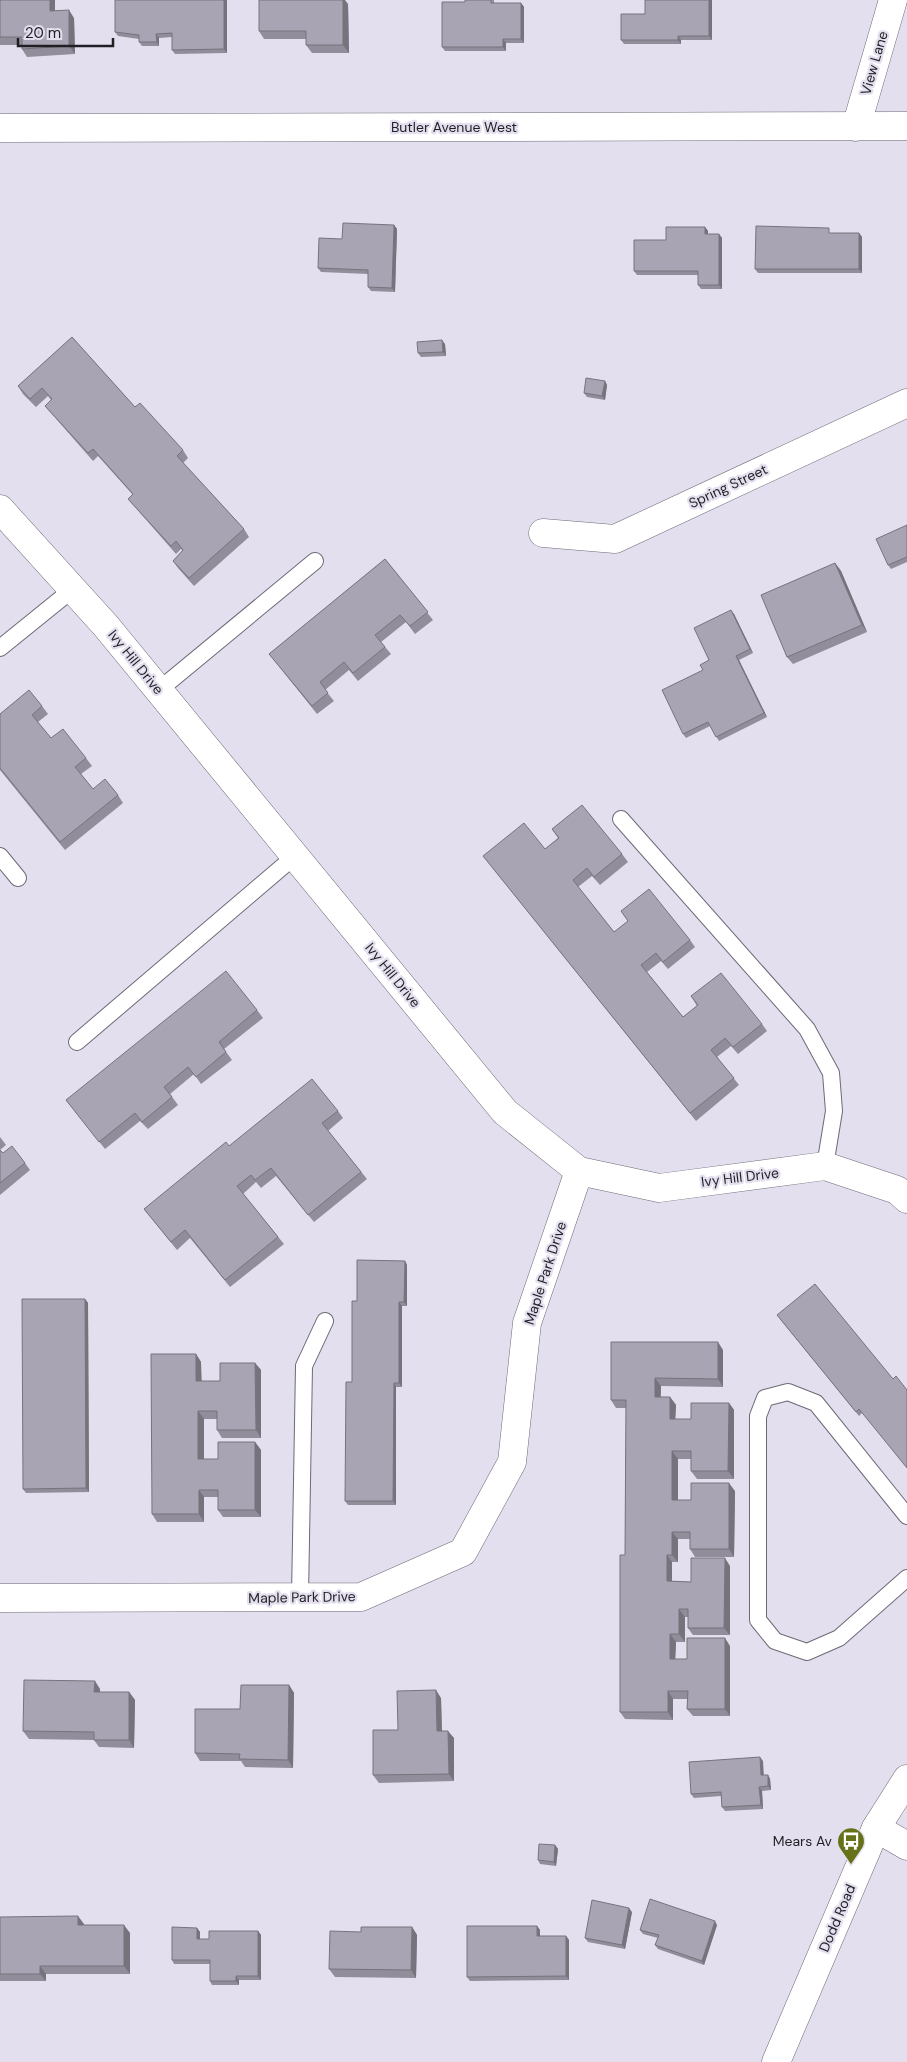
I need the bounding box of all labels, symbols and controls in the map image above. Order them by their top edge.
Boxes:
scale bar [18,15,112,47]
text: 20 m [25,23,61,43]
street label: View Lane [856,29,892,97]
street label: Butler Avenue West [391,118,517,136]
street label: Spring Street [686,460,770,512]
street label: Ivy Hill Drive [104,626,168,698]
street label: Ivy Hill Drive [361,939,425,1011]
street label: Ivy Hill Drive [700,1163,780,1191]
street label: Maple Park Drive [520,1219,570,1327]
street label: Maple Park Drive [248,1587,356,1607]
bus stop icon: Mears Av [836,1826,866,1865]
place label: Mears Av [773,1832,833,1850]
street label: Dodd Road [815,1881,859,1955]

